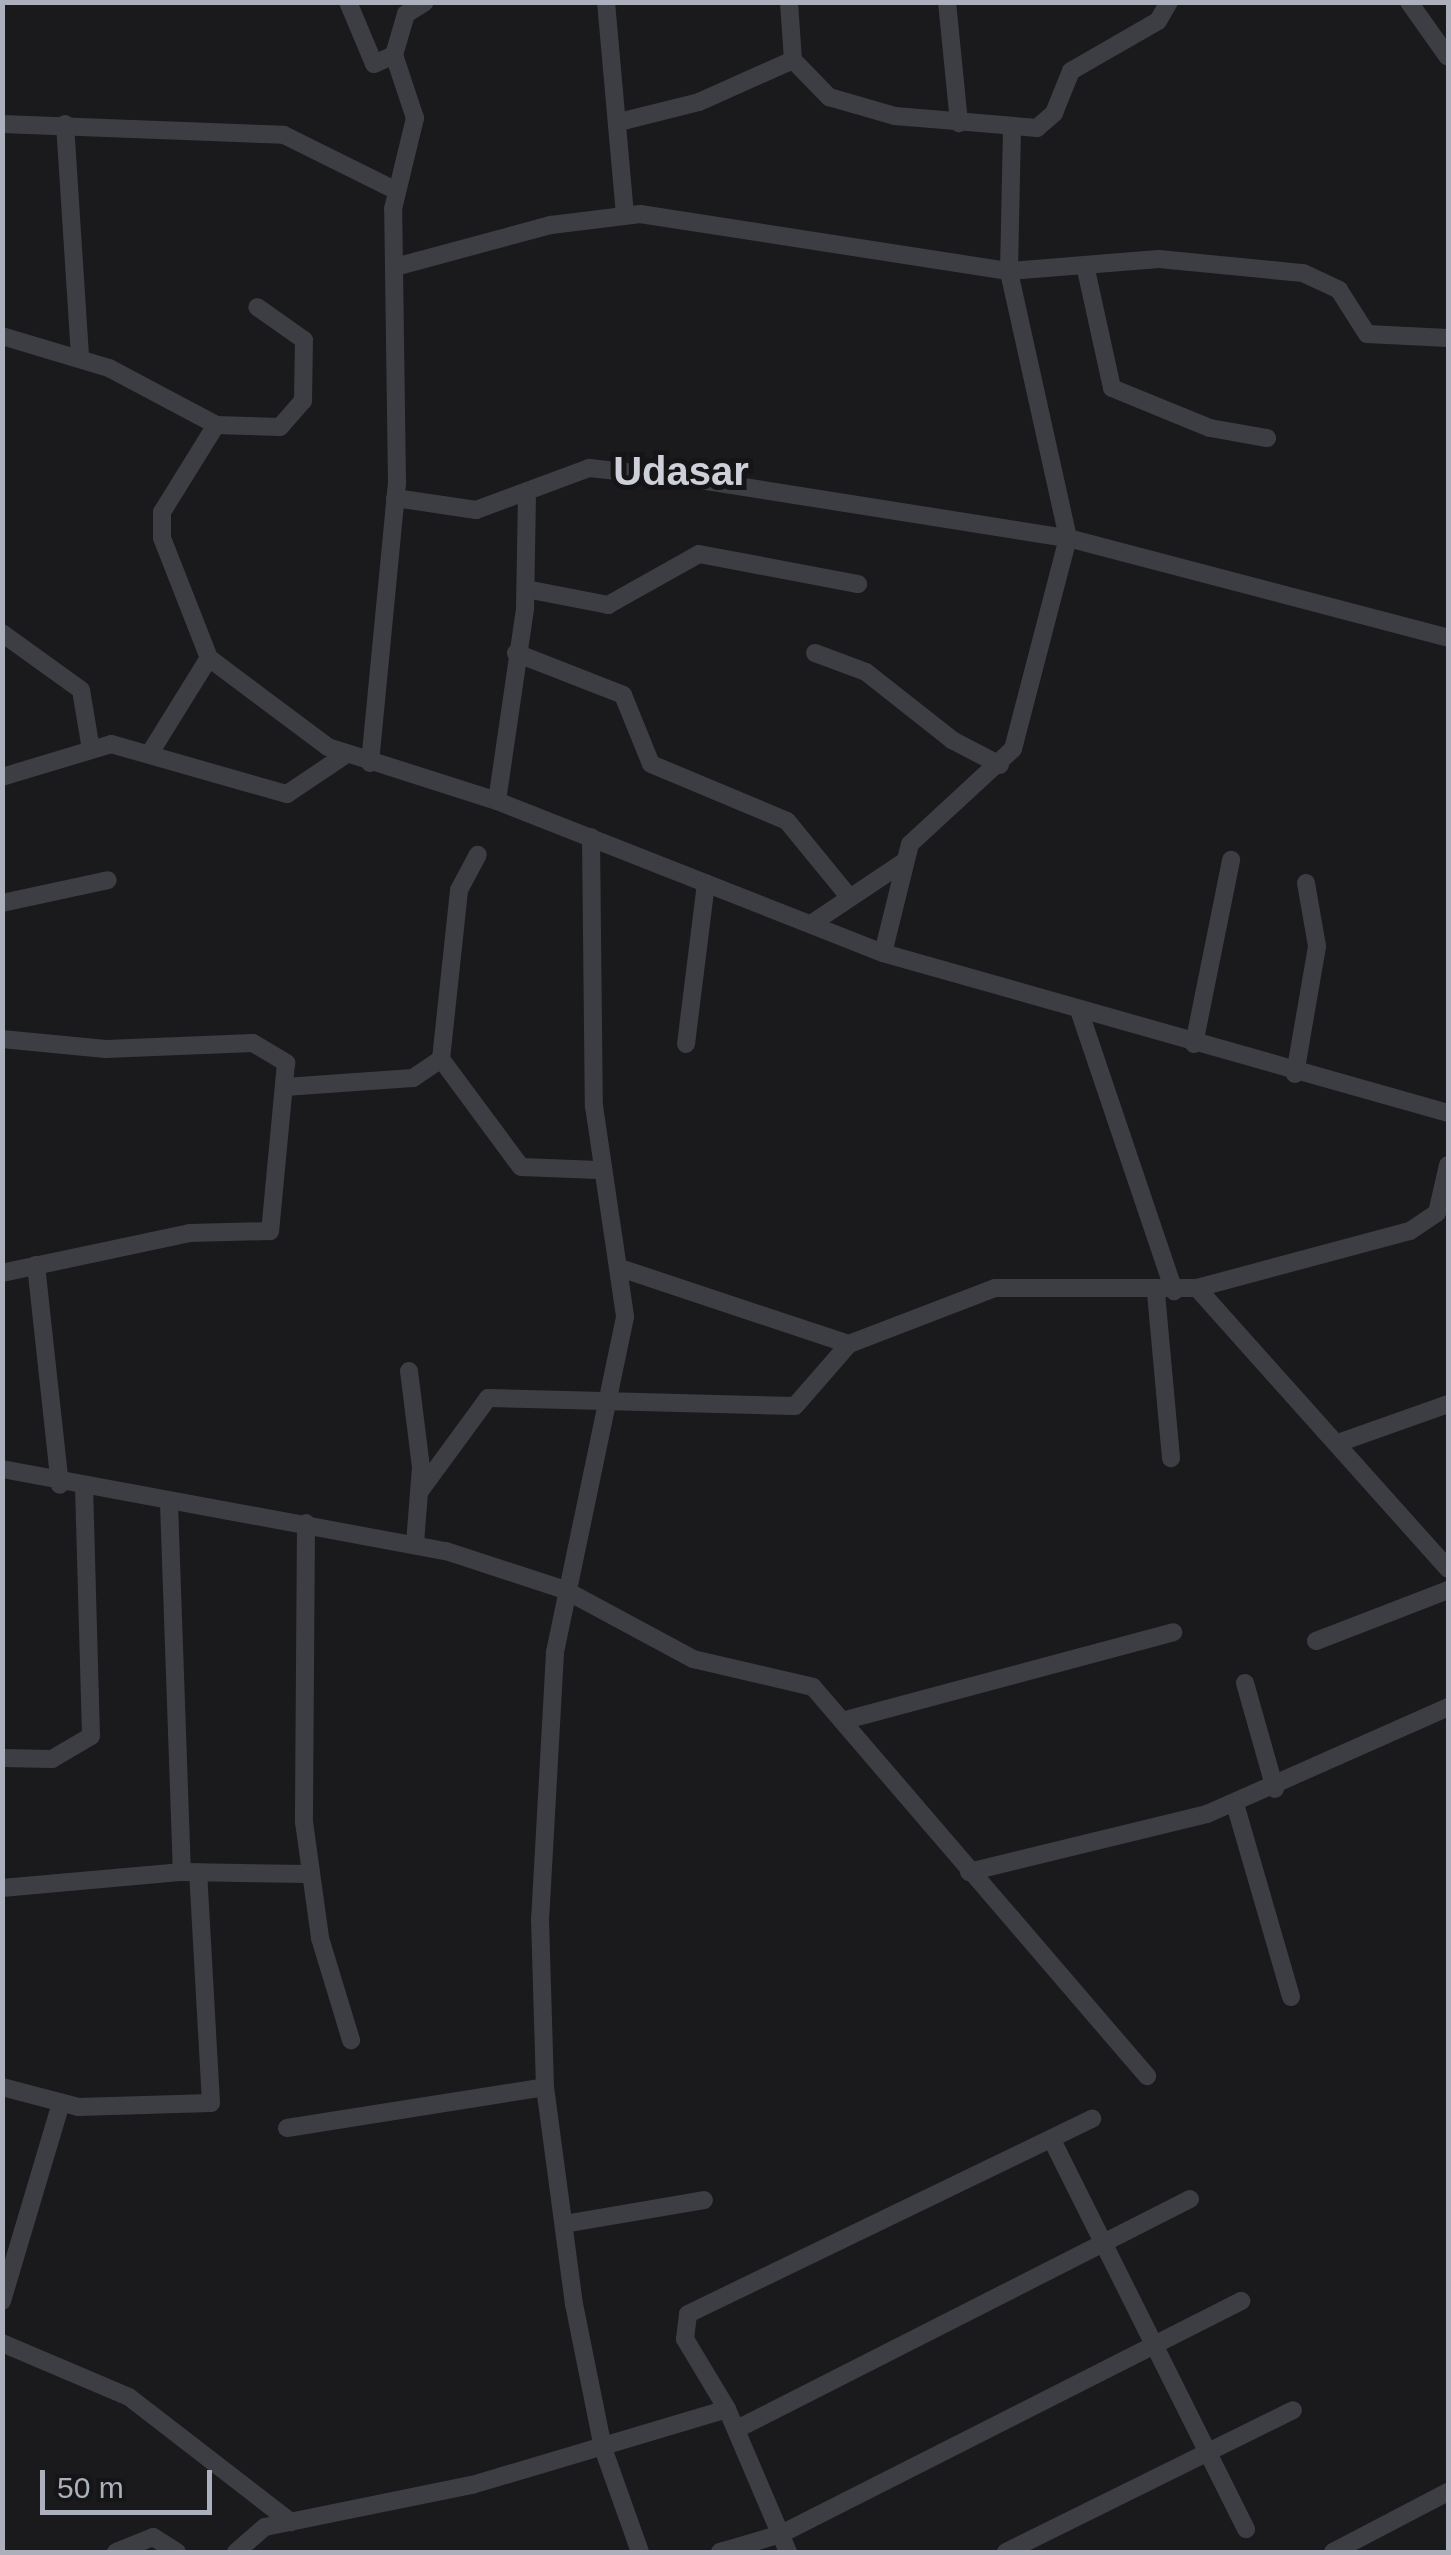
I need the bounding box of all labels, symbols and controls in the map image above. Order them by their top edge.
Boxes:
district label: Udasar [613,447,749,495]
scale bar [45,2450,218,2512]
text: 50 m [57,2471,124,2504]

